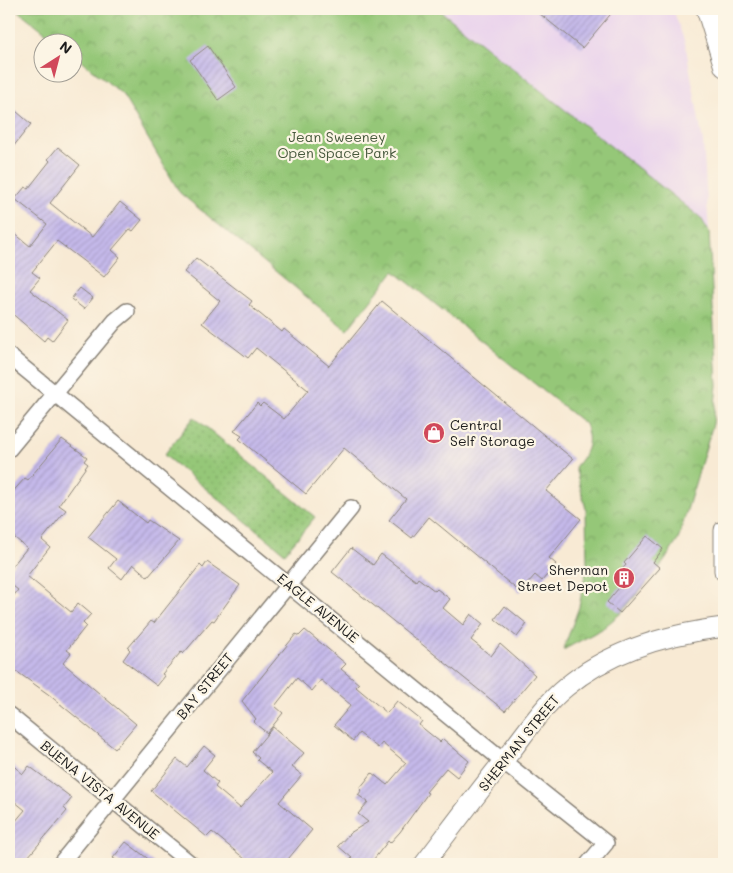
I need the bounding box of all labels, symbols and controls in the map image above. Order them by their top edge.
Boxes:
north arrow [32,32,82,82]
text: N [56,36,76,58]
park label: Jean Sweeney Open Space Park [278,127,397,162]
place label: Central Self Storage [450,415,535,450]
shop icon: Central Self Storage [422,421,446,445]
place label: Sherman Street Depot [518,560,608,595]
building icon: Sherman Street Depot [612,566,636,590]
street label: EAGLE AVENUE [273,569,363,647]
street label: BAY STREET [172,648,237,723]
street label: SHERMAN STREET [474,690,564,795]
street label: BUENA VISTA AVENUE [37,736,164,844]

